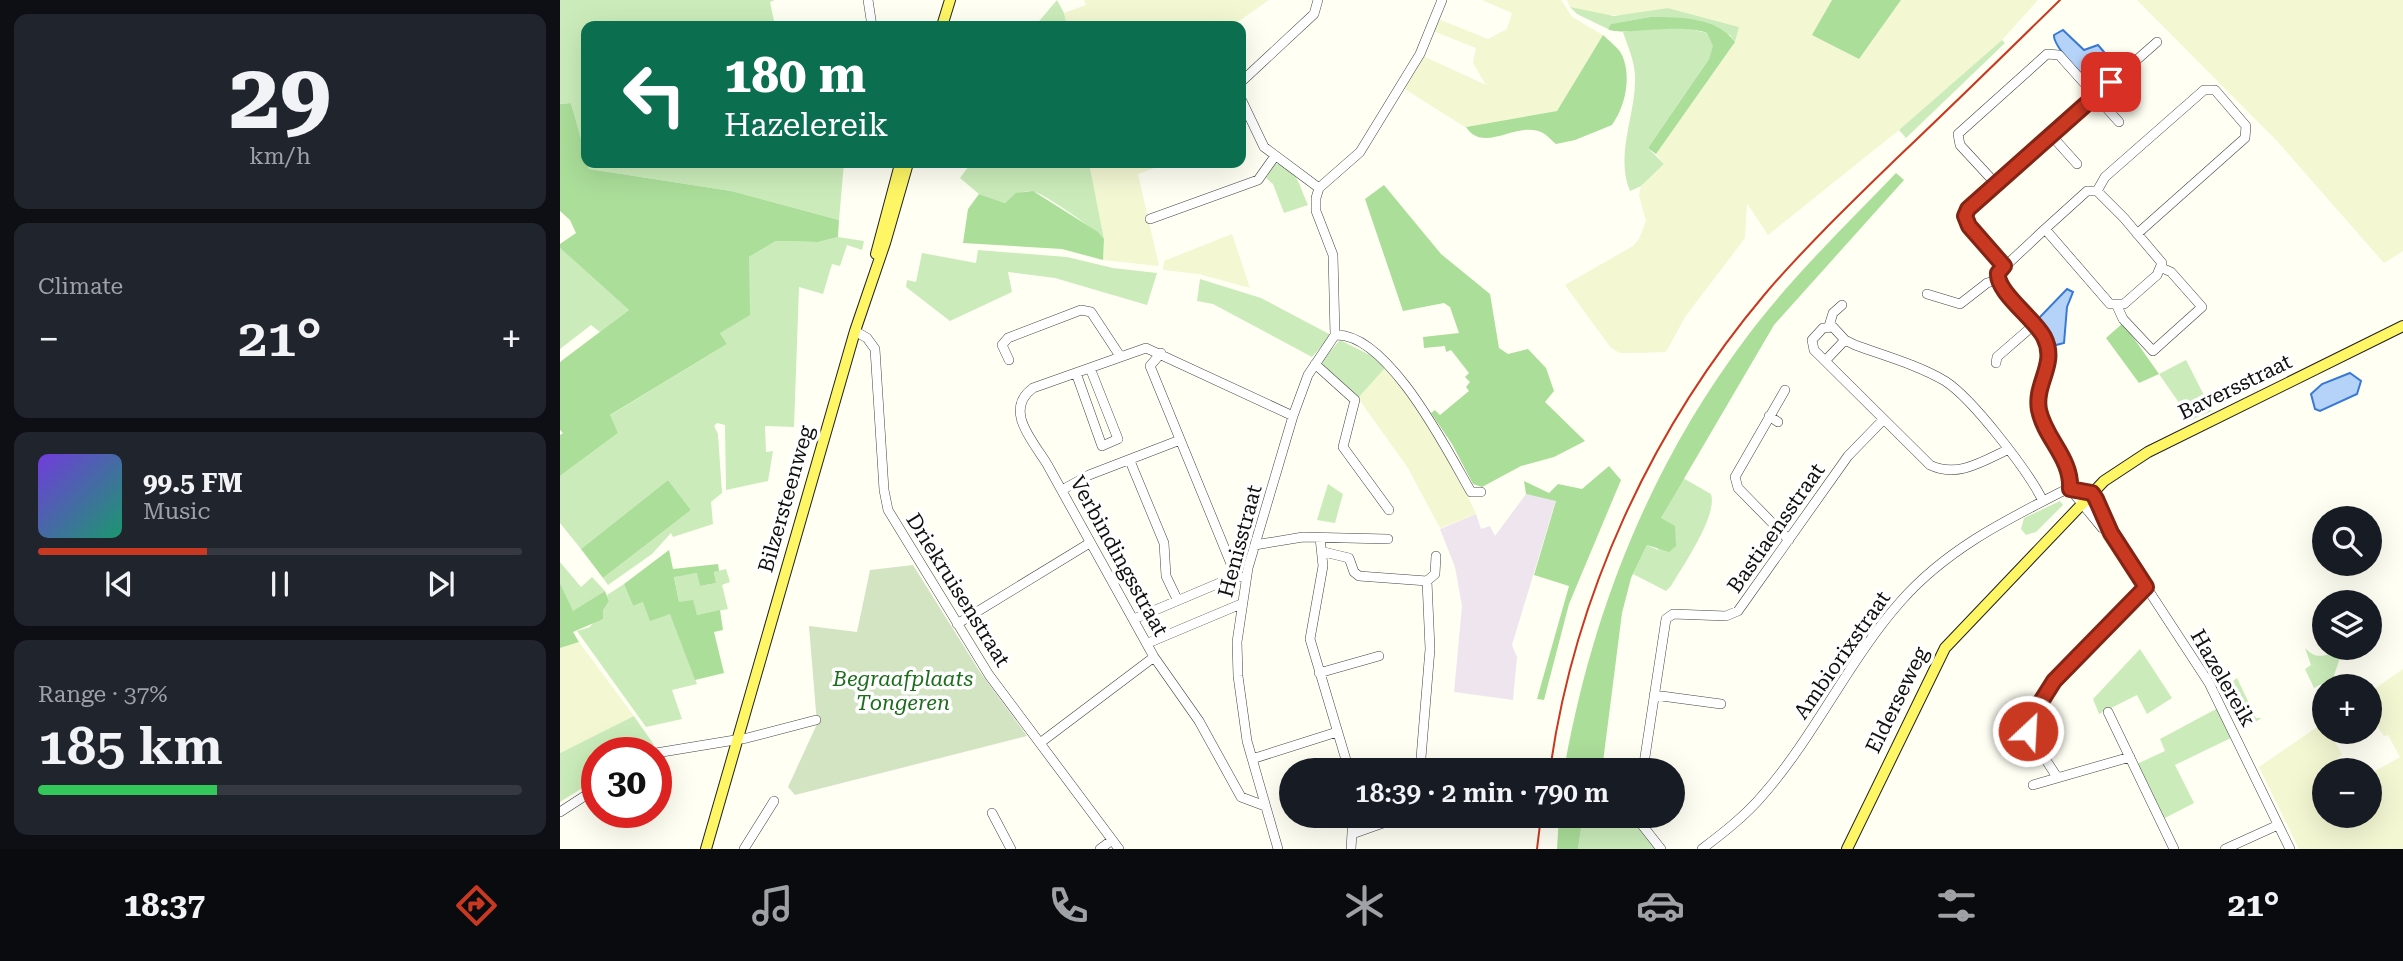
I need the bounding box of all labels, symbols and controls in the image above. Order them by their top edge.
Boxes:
text: 29 [229,44,331,150]
text: 180 m [724,47,866,104]
icon: left [609,49,700,140]
pin [2081,52,2141,112]
icon: arrive [2092,63,2130,101]
text: Hazelereik [724,106,888,144]
text: km/h [249,143,311,170]
text: Climate [38,273,123,300]
text: 21° [238,308,322,369]
text: − [38,317,59,361]
text: + [501,317,522,361]
street label: Baversstraat [2174,349,2296,425]
street label: Bilzersteenweg [754,423,818,575]
street label: Bastiaensstraat [1722,459,1830,597]
text: 99.5 FM [143,468,243,498]
street label: Verbindingsstraat [1065,472,1173,640]
street label: Henisstraat [1213,482,1267,600]
text: Music [143,498,210,525]
map controls [2312,506,2382,828]
button: search [2312,506,2382,576]
street label: Driekruisenstraat [901,509,1015,671]
icon: previous [100,565,138,603]
icon: pause [261,565,299,603]
icon: next [422,565,460,603]
street label: Ambiorixstraat [1789,586,1895,724]
button: layers [2312,590,2382,660]
street label: Hazelereik [2186,625,2260,731]
street label: Elderseweg [1861,643,1933,757]
park label: Begraafplaats Tongeren [832,667,973,715]
button: + [2312,674,2382,744]
text: Range · 37% [38,681,167,708]
position arrow [1991,694,2065,768]
text: 185 km [38,716,223,777]
speed limit sign: 30 [581,737,672,828]
button: − [2312,758,2382,828]
text: 18:39 · 2 min · 790 m [1355,778,1609,808]
icon: directions [452,881,501,930]
icon: music [748,881,797,930]
icon: phone [1044,881,1093,930]
icon: climate [1340,881,1389,930]
icon: car [1636,881,1685,930]
icon: filters [1932,881,1981,930]
text: 18:37 [123,886,205,924]
text: 21° [2228,886,2280,924]

